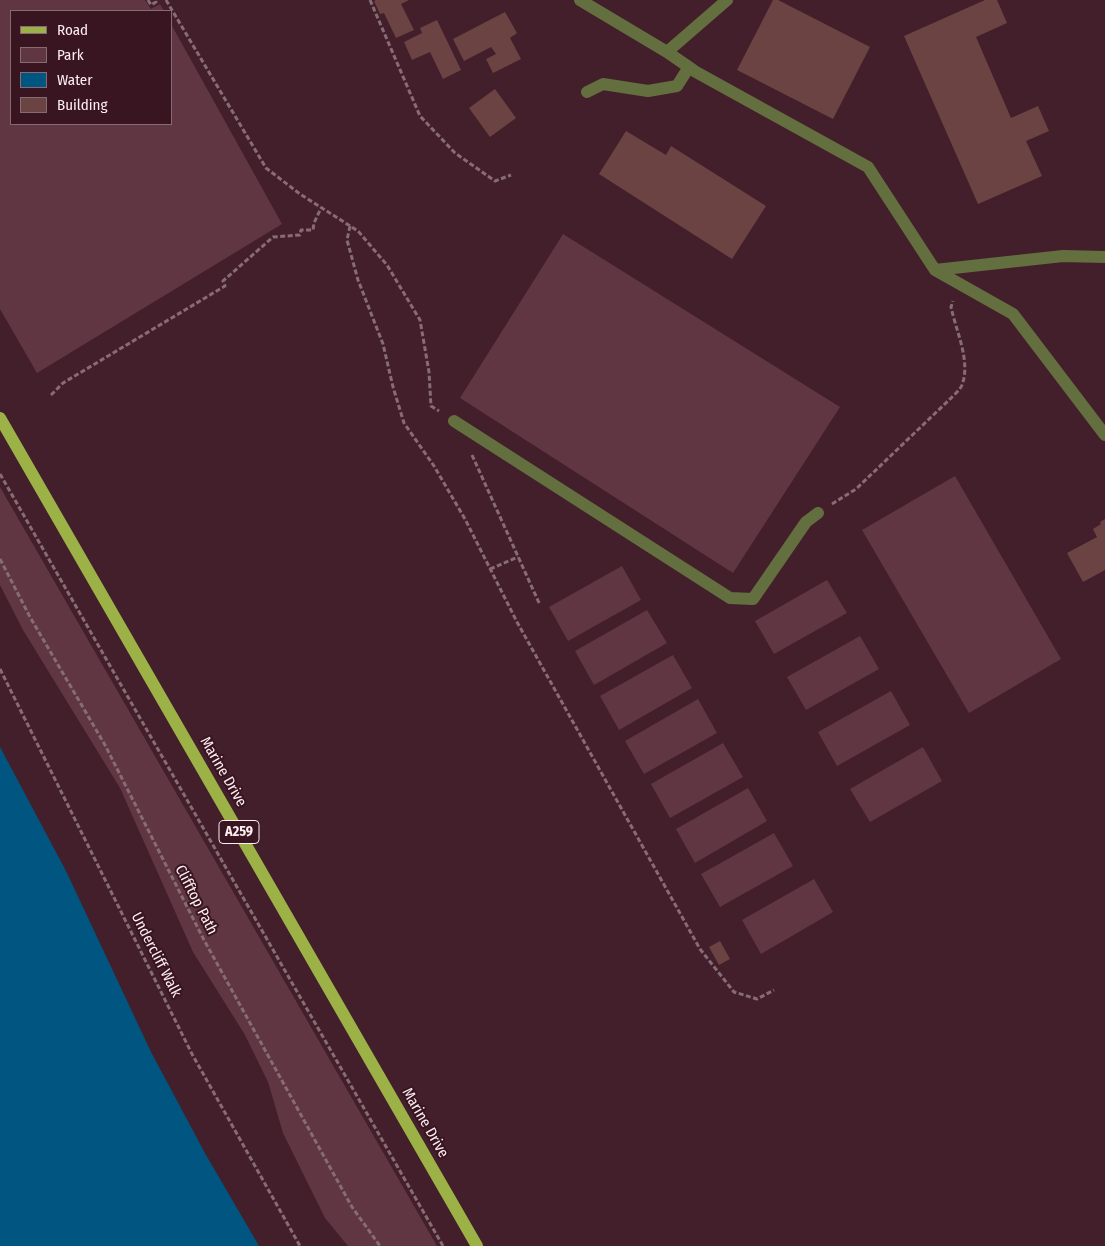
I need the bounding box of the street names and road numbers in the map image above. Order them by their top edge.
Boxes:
street label: Marine Drive [196,734,250,810]
road number: A259 [219,820,259,844]
street label: Clifftop Path [171,862,221,938]
street label: Undercliff Walk [127,910,185,1000]
street label: Marine Drive [398,1085,452,1161]

